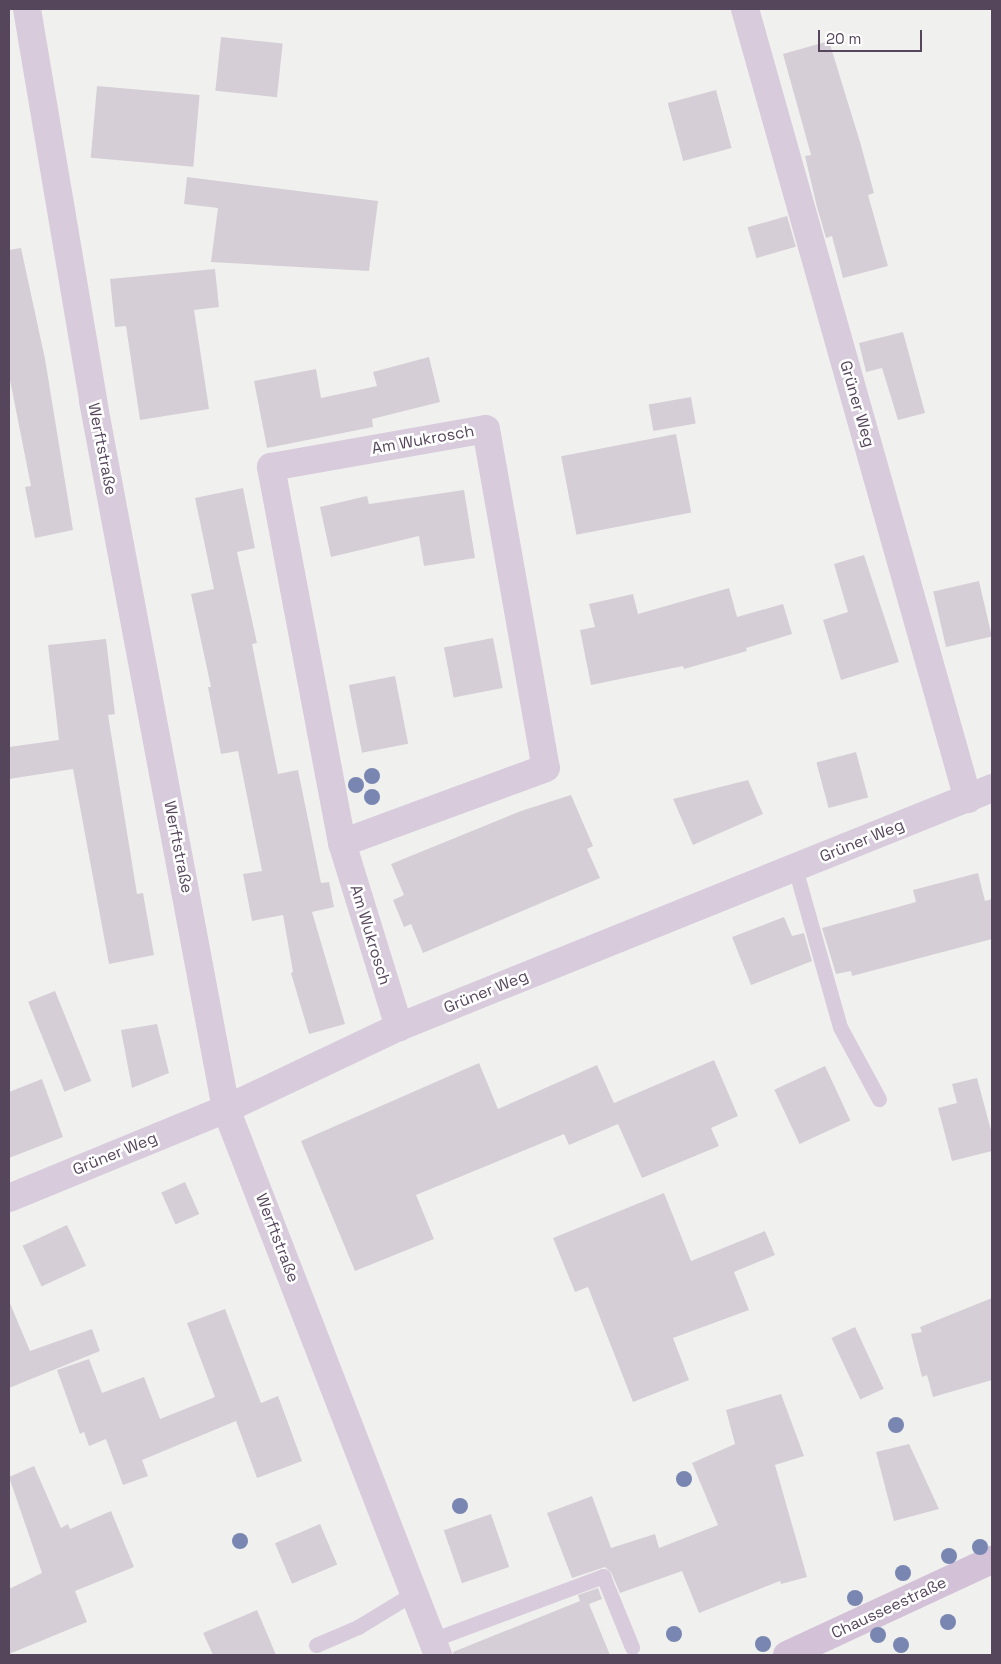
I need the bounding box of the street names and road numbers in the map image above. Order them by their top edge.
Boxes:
street label: Grüner Weg [835,358,879,450]
street label: Werftstraße [84,401,120,497]
street label: Am Wukrosch [370,422,476,458]
street label: Werftstraße [160,799,196,895]
street label: Grüner Weg [817,815,907,867]
street label: Am Wukrosch [346,883,394,987]
street label: Grüner Weg [441,966,531,1018]
street label: Grüner Weg [70,1128,160,1180]
street label: Werftstraße [251,1191,303,1285]
street label: Chausseestraße [828,1573,950,1643]

